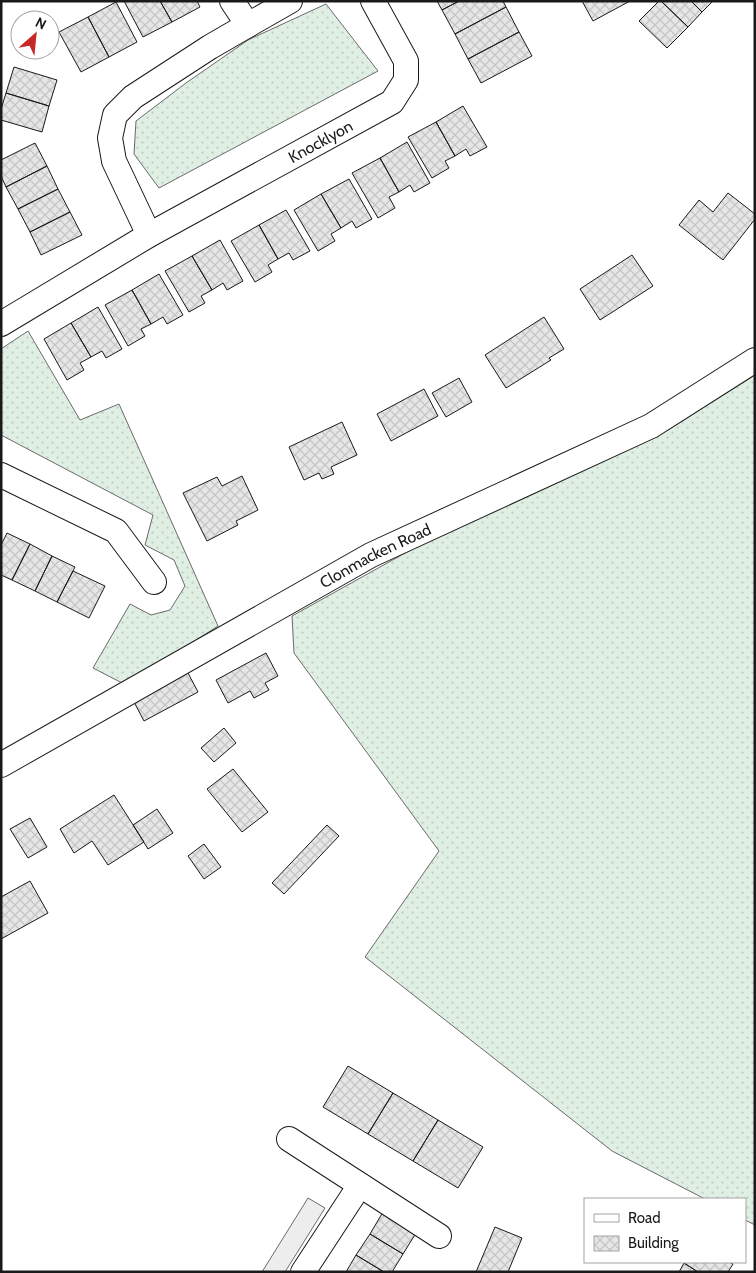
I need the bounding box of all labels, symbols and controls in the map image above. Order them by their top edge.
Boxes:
north arrow [10,10,60,60]
text: N [32,13,49,34]
street label: Knocklyon [285,116,356,167]
street label: Clonmacken Road [316,519,434,592]
legend [584,1198,746,1263]
text: Road [628,1209,661,1227]
text: Building [628,1234,679,1252]

